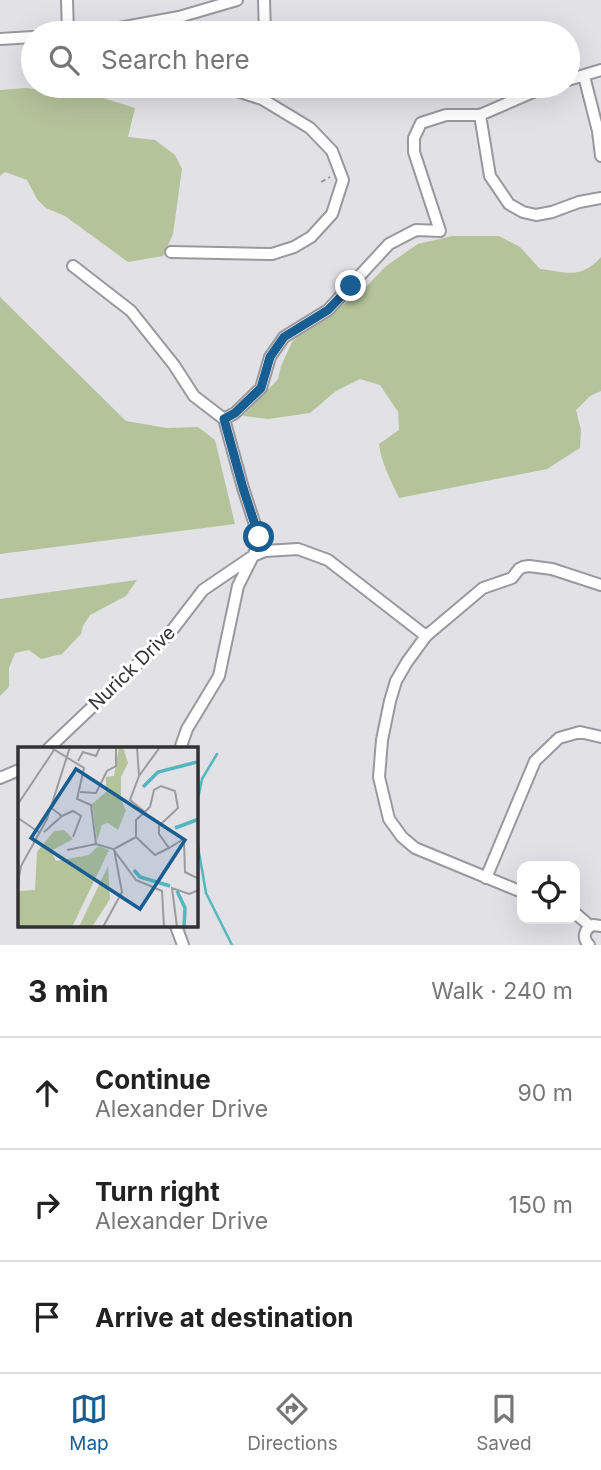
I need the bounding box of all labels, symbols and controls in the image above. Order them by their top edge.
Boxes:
search box [21,21,580,98]
icon: search [45,41,83,79]
text: Search here [101,44,250,75]
route end [335,270,366,301]
route start [243,521,274,552]
street label: Nurick Drive [84,621,180,715]
inset map [18,747,198,928]
map controls [517,861,580,924]
button: locate [517,861,580,924]
text: 3 min [28,973,109,1009]
text: Walk · 240 m [431,977,573,1005]
text: Continue [95,1064,211,1095]
icon: ahead [28,1074,66,1112]
text: 90 m [518,1079,573,1107]
text: Alexander Drive [95,1095,268,1123]
text: Turn right [95,1176,220,1207]
icon: right [28,1186,66,1224]
text: 150 m [509,1191,573,1219]
text: Alexander Drive [95,1207,268,1235]
icon: arrive [28,1298,66,1336]
text: Arrive at destination [95,1302,354,1333]
tab: Map [69,1390,109,1455]
tab: Directions [247,1390,338,1455]
tab: Saved [476,1390,532,1455]

